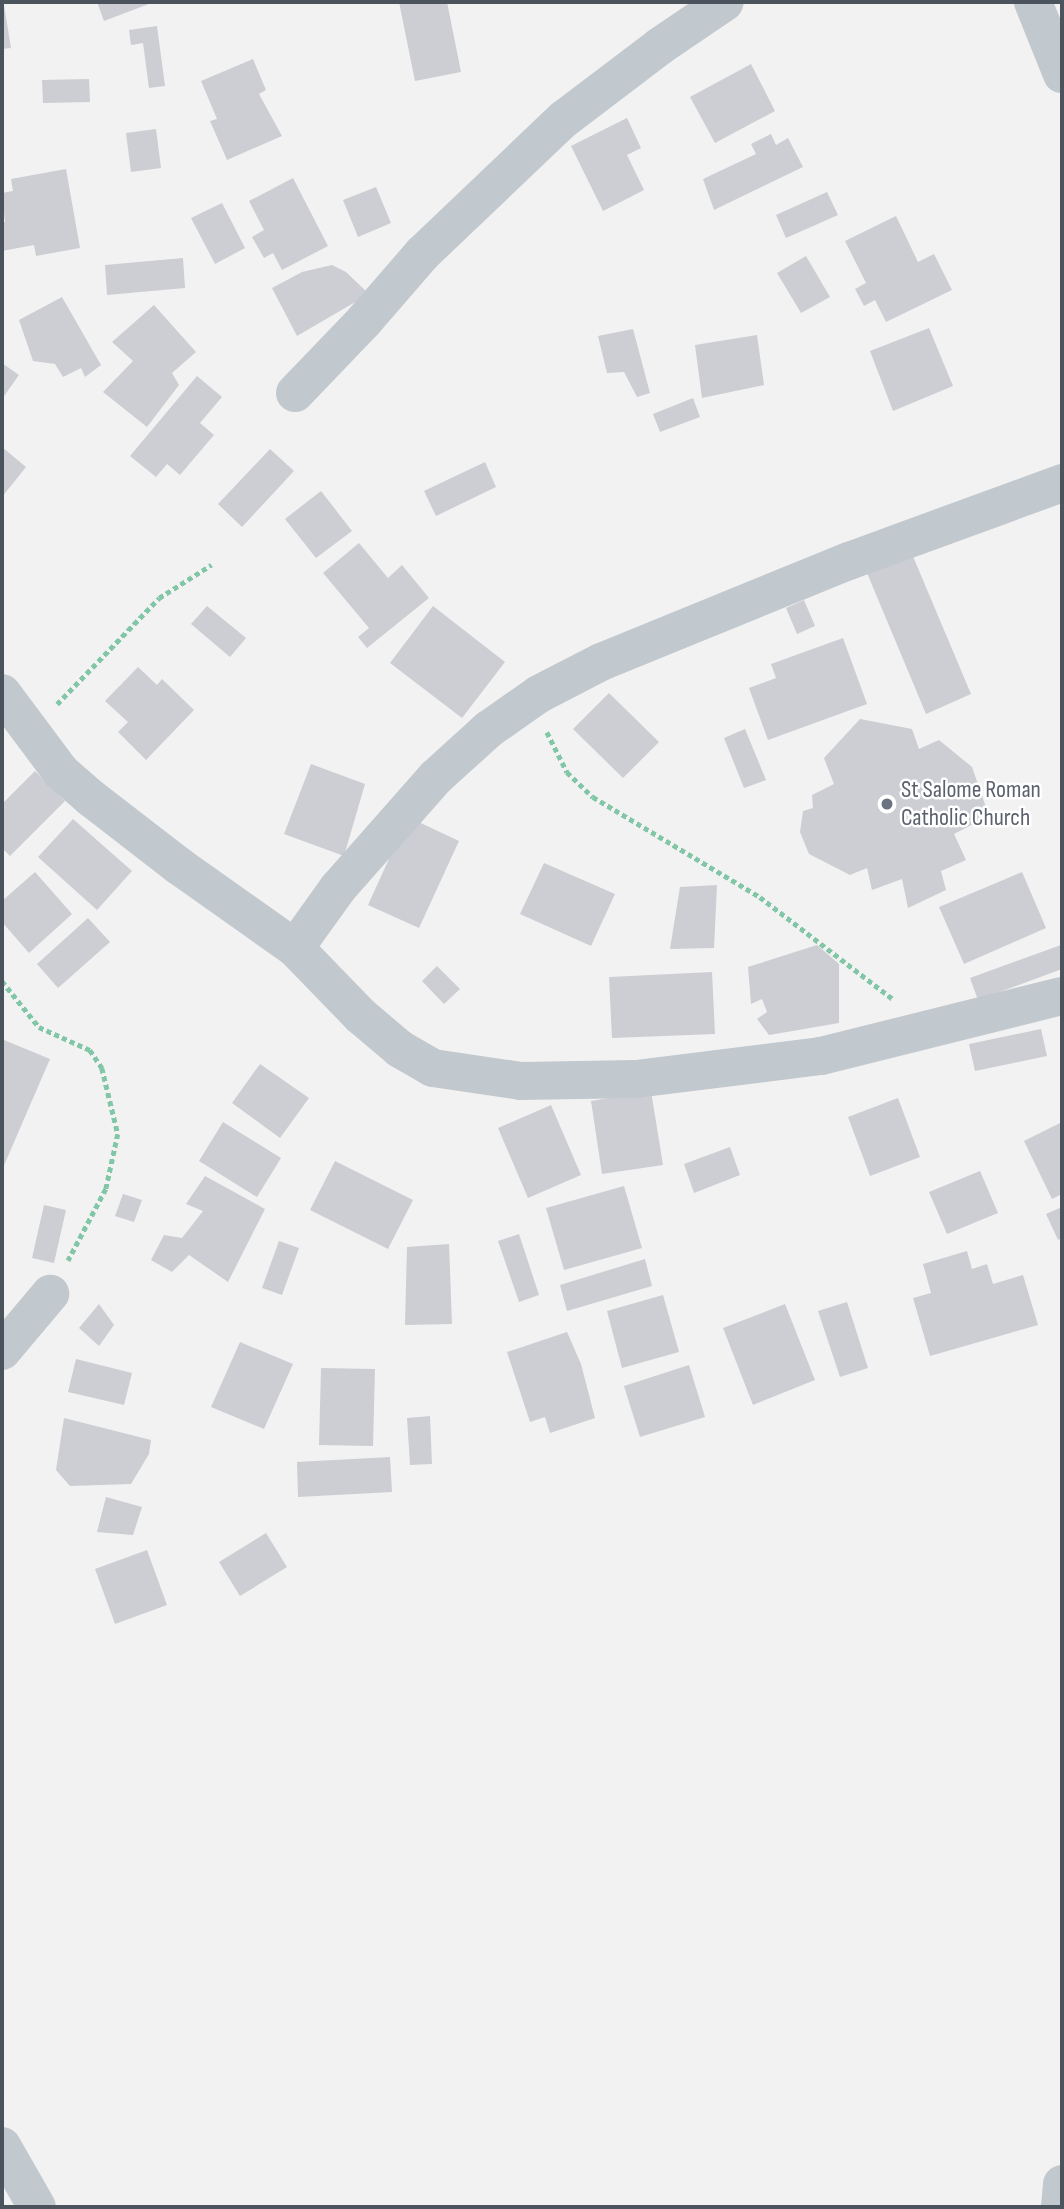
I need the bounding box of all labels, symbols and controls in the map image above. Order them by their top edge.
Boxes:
place label: St Salome Roman Catholic Church [901,776,1041,832]
marker: St Salome Roman Catholic Church [879,796,895,812]

